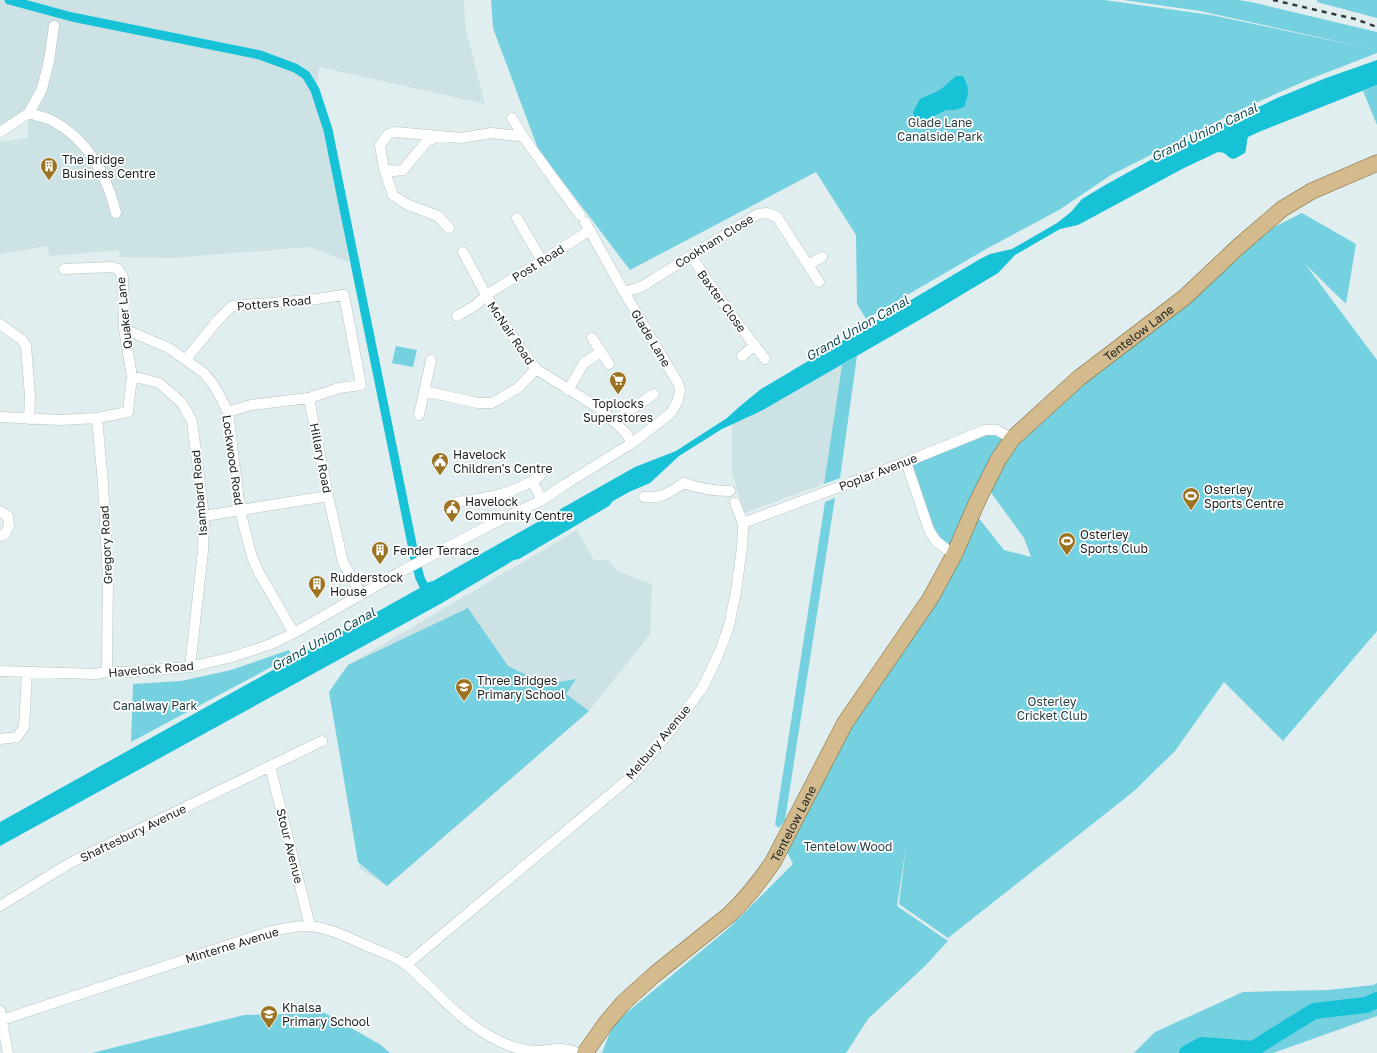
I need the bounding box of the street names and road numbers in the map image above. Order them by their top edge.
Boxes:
street label: Cookham Close [672,211,756,271]
street label: Post Road [509,241,567,285]
street label: Baxter Close [694,267,750,335]
street label: Quaker Lane [113,276,135,350]
street label: Potters Road [236,292,312,314]
street label: McNair Road [484,299,538,367]
street label: Tentelow Lane [1100,301,1176,364]
street label: Glade Lane [628,306,674,370]
street label: Lockwood Road [219,414,247,506]
street label: Hillary Road [307,422,335,494]
street label: Isambard Road [188,449,210,537]
street label: Poplar Avenue [837,450,919,494]
street label: Gregory Road [96,505,116,585]
street label: Havelock Road [108,658,194,680]
street label: Melbury Avenue [622,702,694,782]
street label: Tentelow Lane [767,783,819,864]
street label: Shaftesbury Avenue [77,801,189,865]
street label: Stour Avenue [273,807,307,885]
street label: Minterne Avenue [183,924,281,966]

